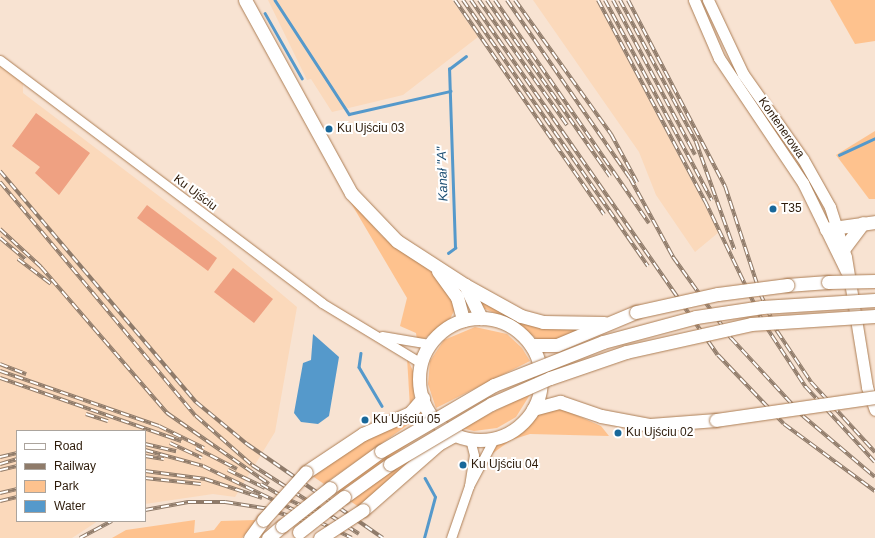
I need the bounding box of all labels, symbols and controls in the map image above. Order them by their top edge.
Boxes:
street label: Kontenerowa [755,95,807,161]
place label: Ku Ujściu 03 [337,122,404,136]
marker: Ku Ujściu 03 [324,124,334,134]
water label: Kanał "A" [434,146,452,202]
street label: Ku Ujściu [170,172,220,214]
place label: T35 [781,202,802,216]
marker: T35 [768,204,778,214]
place label: Ku Ujściu 05 [373,413,440,427]
marker: Ku Ujściu 05 [360,415,370,425]
place label: Ku Ujściu 02 [626,426,693,440]
marker: Ku Ujściu 02 [613,428,623,438]
legend [16,430,146,522]
text: Road [54,439,83,453]
place label: Ku Ujściu 04 [471,458,538,472]
text: Railway [54,459,96,473]
marker: Ku Ujściu 04 [458,460,468,470]
text: Park [54,479,79,493]
text: Water [54,499,86,513]

